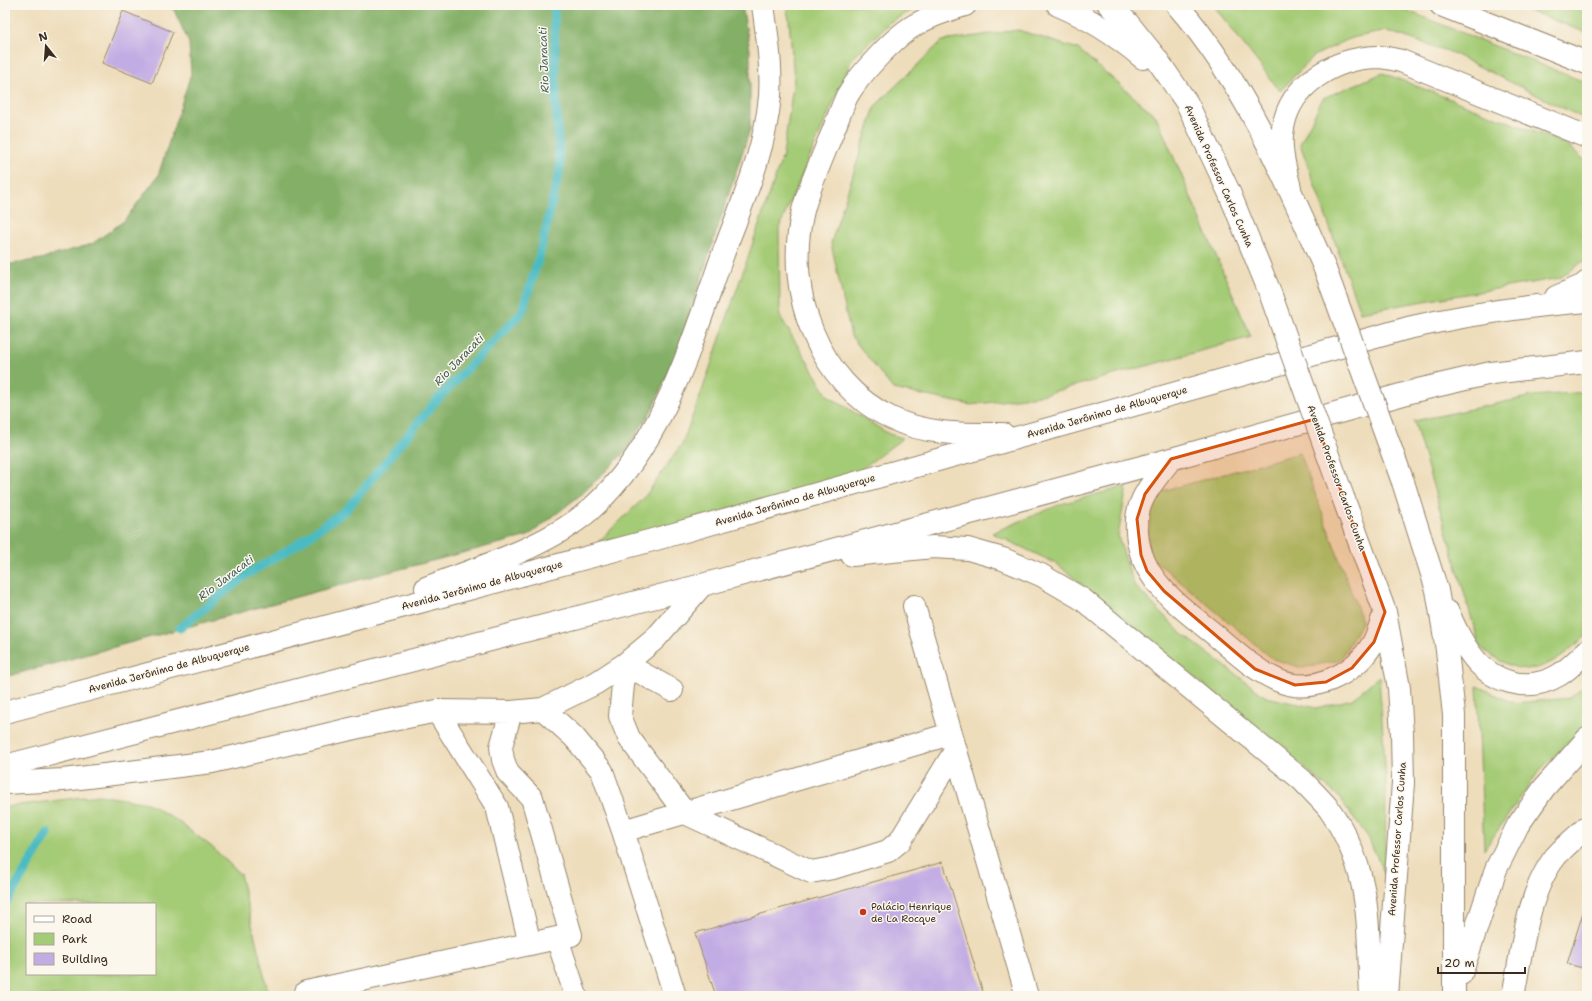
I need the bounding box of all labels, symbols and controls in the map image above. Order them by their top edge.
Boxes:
north arrow [26,26,66,66]
water label: Rio Jaracati [535,26,553,93]
text: N [37,28,50,45]
street label: Avenida Professor Carlos Cunha [1182,103,1257,250]
water label: Rio Jaracati [431,330,488,389]
street label: Avenida Jerônimo de Albuquerque [1025,383,1189,441]
street label: Avenida Professor Carlos Cunha [1304,403,1370,554]
street label: Avenida Jerônimo de Albuquerque [713,471,877,529]
water label: Rio Jaracati [195,552,258,604]
street label: Avenida Jerônimo de Albuquerque [400,557,564,613]
street label: Avenida Jerônimo de Albuquerque [87,640,251,696]
street label: Avenida Professor Carlos Cunha [1385,761,1409,917]
place label: Palácio Henrique de La Rocque [871,900,952,925]
legend [26,903,156,975]
marker: Palácio Henrique de La Rocque [858,907,868,917]
text: Road [62,911,93,927]
text: Park [62,931,88,947]
scale bar [1438,949,1525,975]
text: Building [62,951,108,967]
text: 20 m [1444,955,1475,971]

